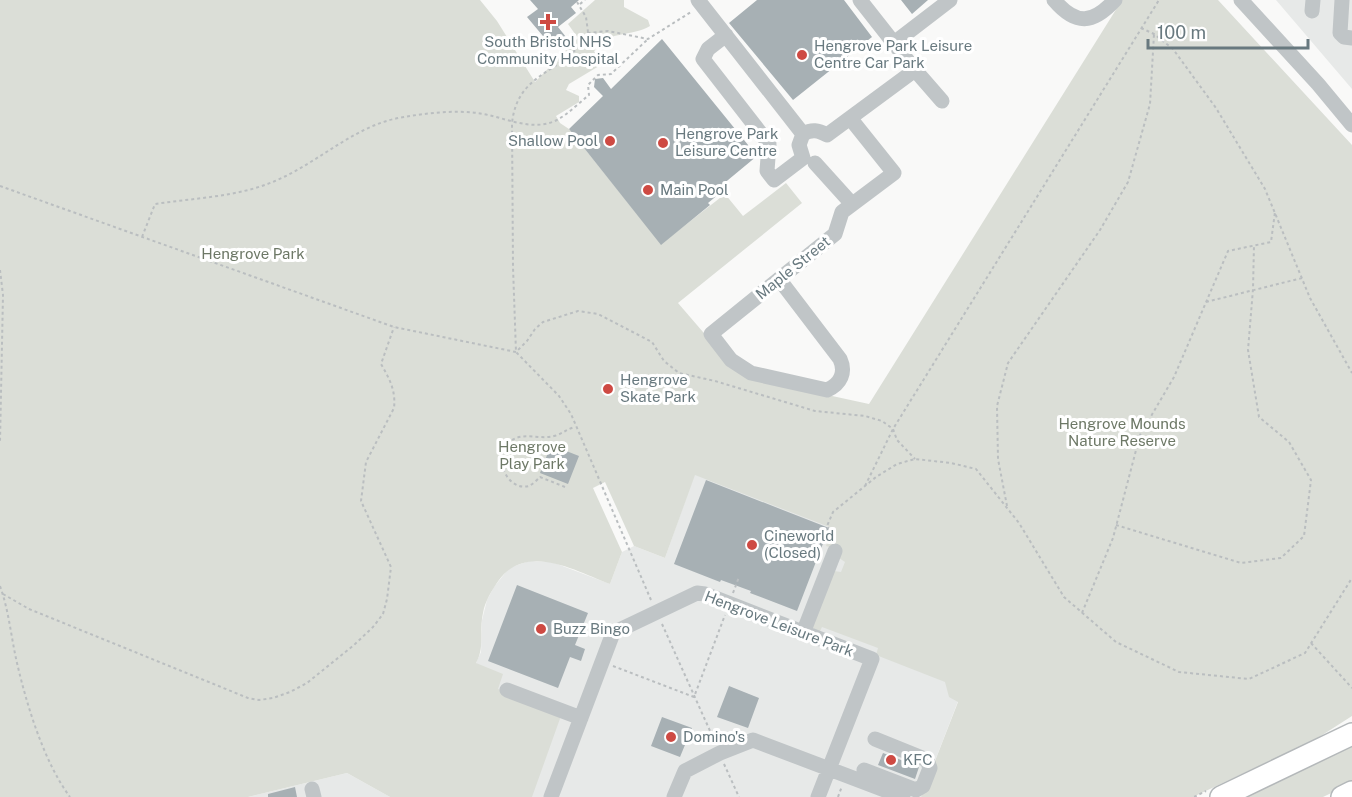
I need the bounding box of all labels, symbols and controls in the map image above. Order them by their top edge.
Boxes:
scale bar [1148,12,1308,50]
marker: South Bristol NHS Community Hospital [539,13,557,31]
text: 100 m [1157,22,1206,43]
place label: South Bristol NHS Community Hospital [477,33,619,67]
place label: Hengrove Park Leisure Centre Car Park [814,37,972,71]
marker: Hengrove Park Leisure Centre Car Park [795,48,809,62]
place label: Hengrove Park Leisure Centre [675,125,778,159]
place label: Shallow Pool [508,132,598,149]
marker: Shallow Pool [603,134,617,148]
marker: Hengrove Park Leisure Centre [656,136,670,150]
place label: Main Pool [660,181,729,198]
marker: Main Pool [641,183,655,197]
street label: Maple Street [752,232,833,303]
park label: Hengrove Park [201,245,305,262]
place label: Hengrove Skate Park [620,371,696,405]
marker: Hengrove Skate Park [601,382,615,396]
park label: Hengrove Mounds Nature Reserve [1058,415,1186,449]
park label: Hengrove Play Park [498,438,566,472]
place label: Cineworld (Closed) [764,527,834,561]
marker: Cineworld (Closed) [745,538,759,552]
street label: Hengrove Leisure Park [702,587,856,660]
place label: Buzz Bingo [553,620,630,637]
marker: Buzz Bingo [534,622,548,636]
place label: Domino's [683,728,745,745]
marker: Domino's [664,730,678,744]
place label: KFC [903,751,932,768]
marker: KFC [884,753,898,767]

